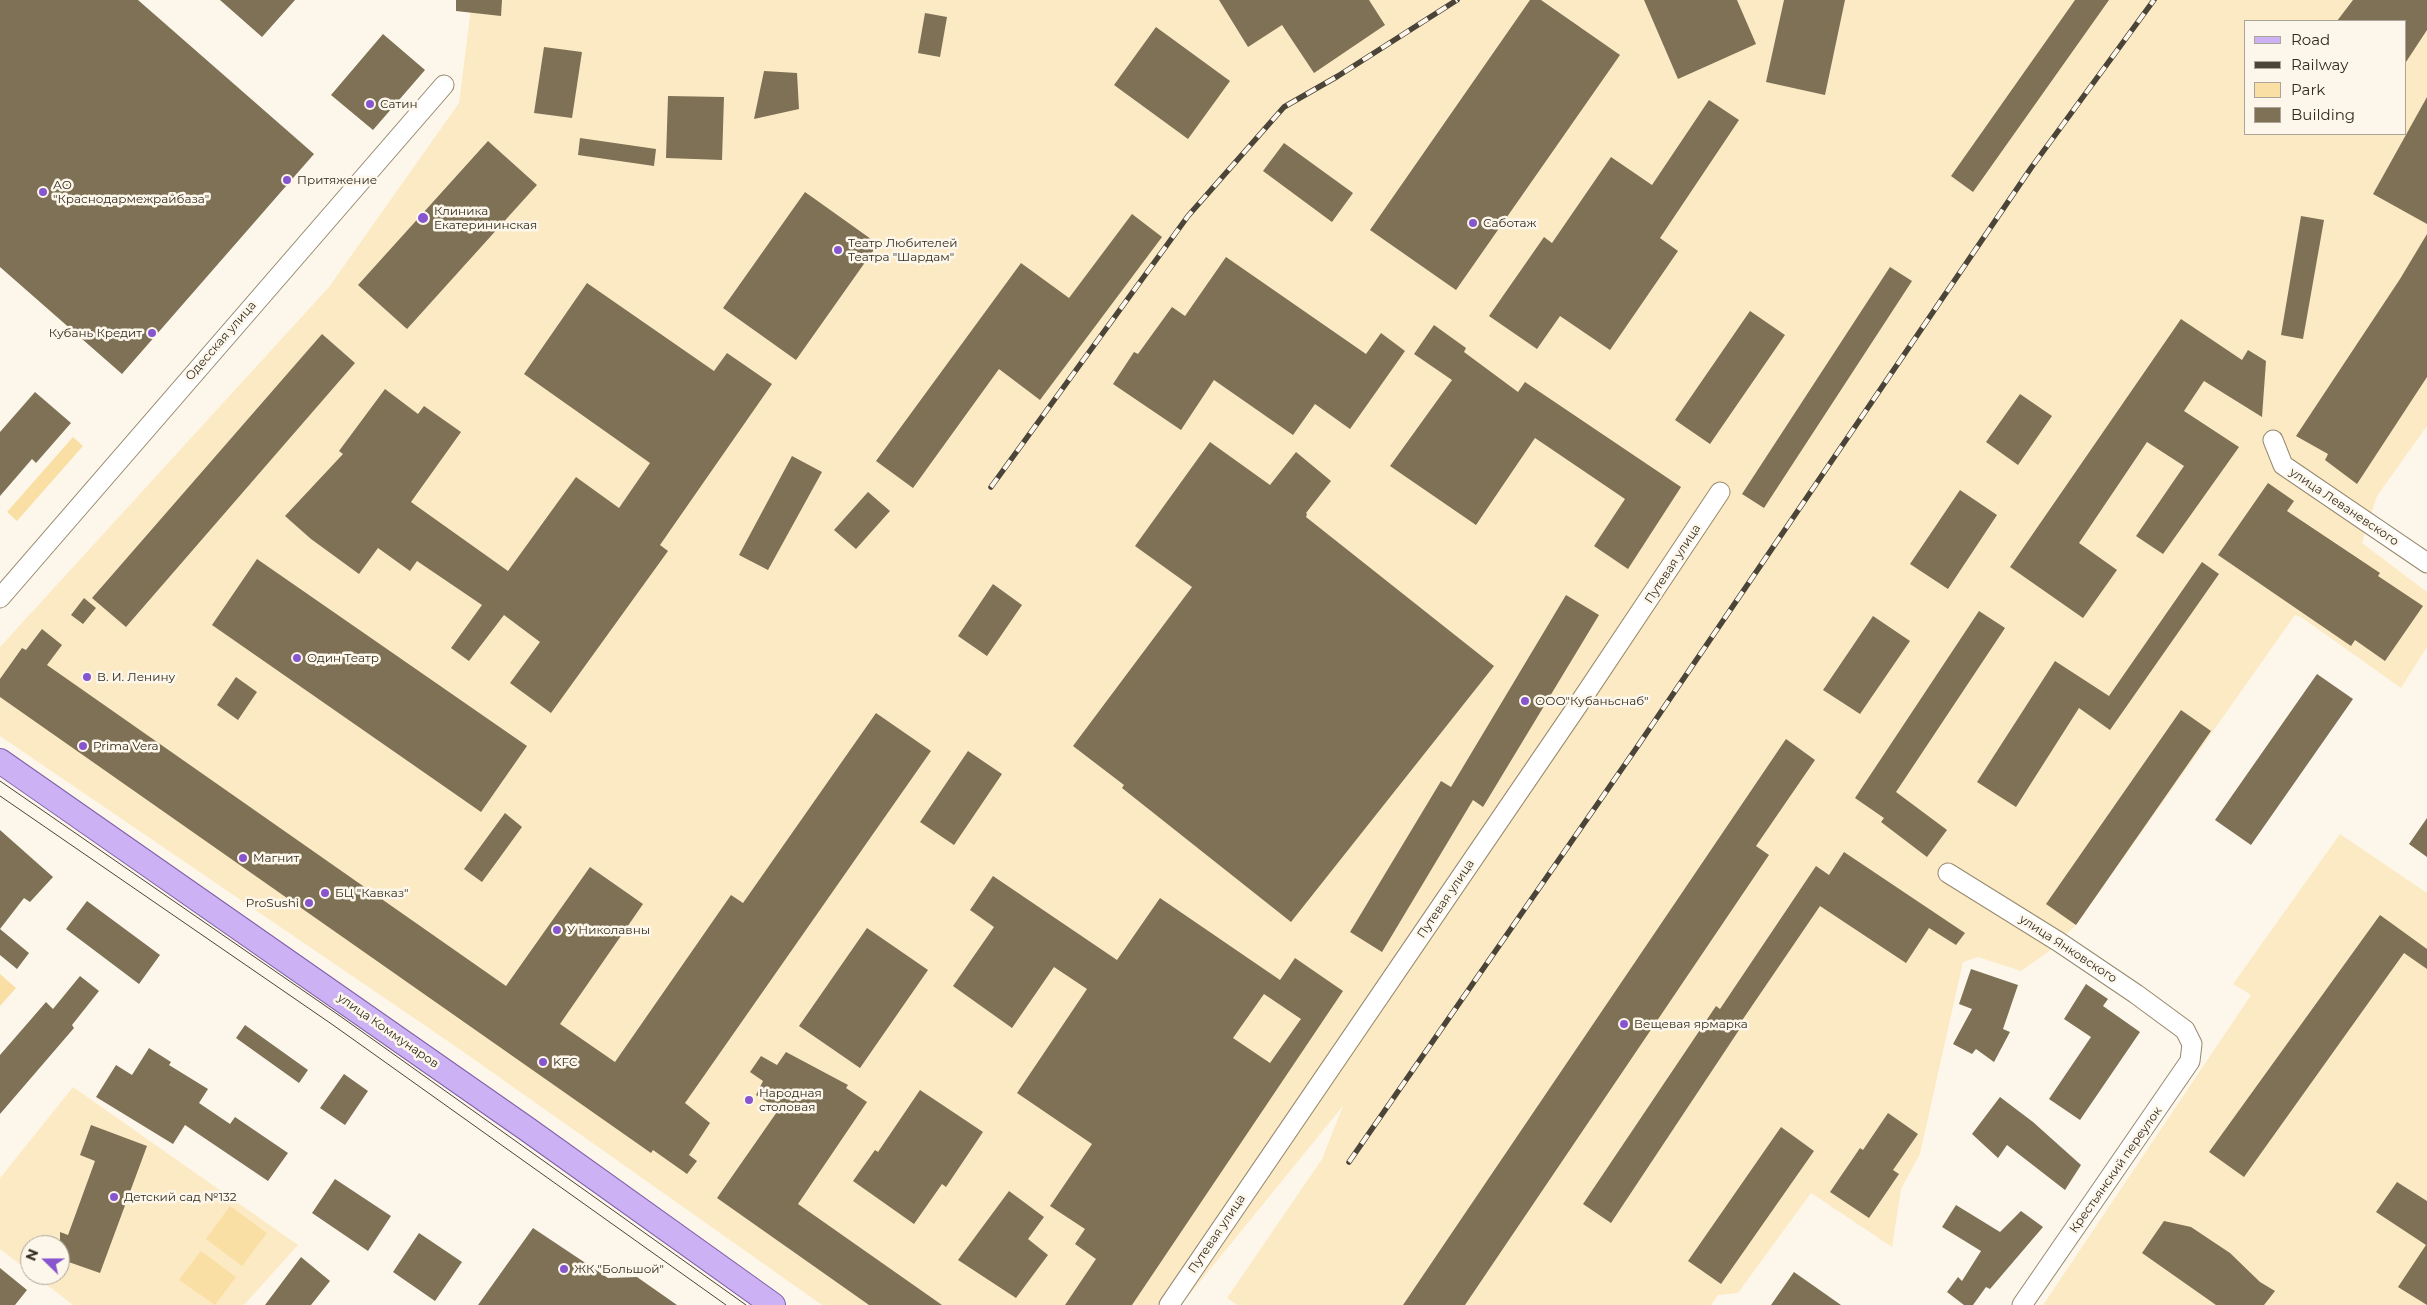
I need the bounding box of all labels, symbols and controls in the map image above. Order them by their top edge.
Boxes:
legend [2244,20,2407,135]
text: Road [2291,30,2330,49]
text: Railway [2291,55,2348,74]
text: Park [2291,80,2325,99]
place label: Сатин [380,97,418,111]
marker: Сатин [364,98,376,110]
text: Building [2291,105,2355,124]
place label: Притяжение [297,173,377,187]
marker: Притяжение [281,174,293,186]
place label: АО "Краснодармежрайбаза" [53,178,209,206]
marker: АО "Краснодармежрайбаза" [37,186,49,198]
place label: Клиника Екатерининская [434,204,537,232]
marker: Клиника Екатерининская [416,211,430,225]
place label: Саботаж [1483,216,1536,230]
marker: Саботаж [1467,217,1479,229]
place label: Театр Любителей Театра "Шардам" [848,236,958,264]
marker: Театр Любителей Театра "Шардам" [832,244,844,256]
street label: Одесская улица [183,298,259,384]
place label: Кубань Кредит [49,326,142,340]
marker: Кубань Кредит [146,327,158,339]
street label: улица Леваневского [2287,465,2401,549]
street label: Путевая улица [1642,522,1704,606]
place label: Один Театр [307,651,379,665]
marker: Один Театр [291,652,303,664]
place label: В. И. Ленину [97,670,175,684]
marker: В. И. Ленину [81,671,93,683]
place label: ООО"Кубаньснаб" [1535,694,1648,708]
marker: ООО"Кубаньснаб" [1519,695,1531,707]
place label: Prima Vera [93,739,159,753]
marker: Prima Vera [77,740,89,752]
place label: Магнит [253,851,299,865]
marker: Магнит [237,852,249,864]
street label: Путевая улица [1414,857,1478,941]
place label: БЦ "Кавказ" [335,886,409,900]
marker: БЦ "Кавказ" [319,887,331,899]
place label: ProSushi [246,896,299,910]
marker: ProSushi [303,897,315,909]
street label: улица Янковского [2017,912,2119,986]
place label: У Николавны [567,923,650,937]
marker: У Николавны [551,924,563,936]
street label: улица Коммунаров [335,991,441,1071]
place label: Вещевая ярмарка [1634,1017,1748,1031]
marker: Вещевая ярмарка [1618,1018,1630,1030]
place label: KFC [553,1055,578,1069]
marker: KFC [537,1056,549,1068]
place label: Народная столовая [759,1086,822,1114]
marker: Народная столовая [743,1094,755,1106]
street label: Крестьянский переулок [2067,1104,2165,1236]
place label: Детский сад №132 [124,1190,237,1204]
marker: Детский сад №132 [108,1191,120,1203]
street label: Путевая улица [1185,1192,1249,1276]
north arrow [20,1235,70,1285]
text: N [22,1246,42,1263]
place label: ЖК "Большой" [574,1262,664,1276]
marker: ЖК "Большой" [558,1263,570,1275]

